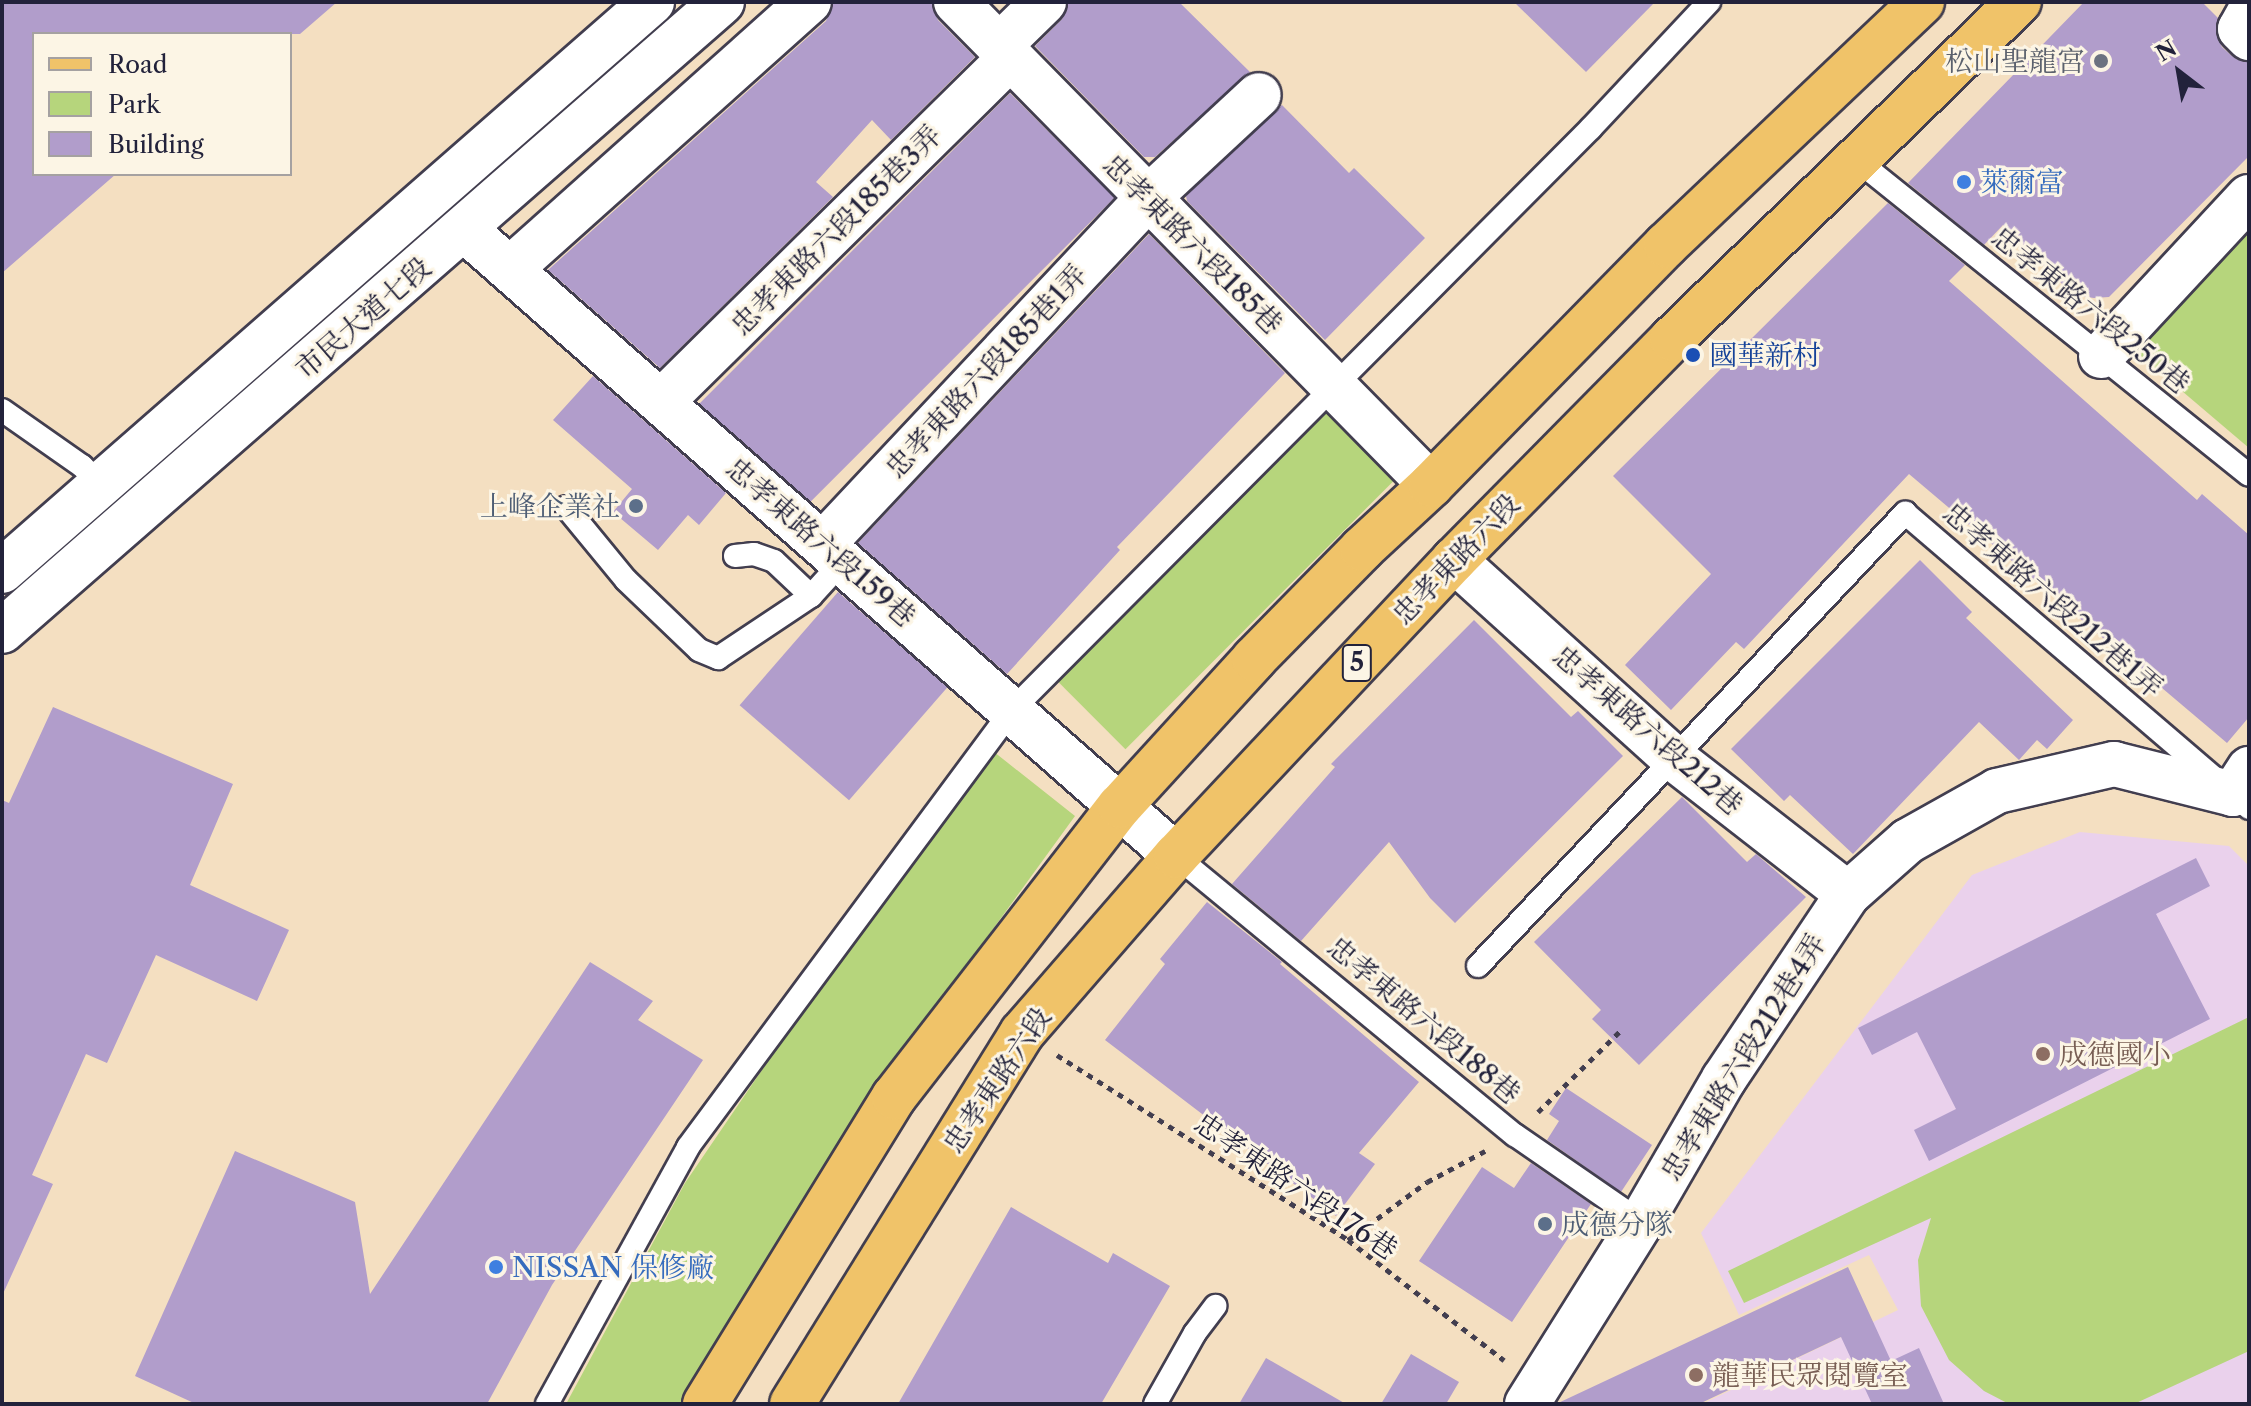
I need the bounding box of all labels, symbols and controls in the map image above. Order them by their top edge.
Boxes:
legend [32,32,292,176]
north arrow [2139,32,2219,112]
text: N [2151,35,2182,67]
place label: 松山聖龍宮 [1945,44,2085,78]
text: Road [108,50,167,79]
marker: 松山聖龍宮 [2092,52,2110,70]
text: Park [108,90,160,119]
street label: 忠孝東路六段185巷3弄 [724,118,948,342]
text: Building [108,130,204,159]
street label: 忠孝東路六段185巷 [1096,147,1290,341]
place label: 萊爾富 [1980,165,2064,199]
marker: 萊爾富 [1955,173,1973,191]
street label: 忠孝東路六段250巷 [1985,220,2197,400]
street label: 市民大道七段 [289,250,437,386]
street label: 忠孝東路六段185巷1弄 [878,257,1094,485]
place label: 國華新村 [1709,338,1821,372]
marker: 國華新村 [1684,346,1702,364]
street label: 忠孝東路六段159巷 [720,451,922,633]
street label: 忠孝東路六段 [1386,487,1526,631]
place label: 上峰企業社 [480,489,620,523]
street label: 忠孝東路六段212巷1弄 [1936,496,2170,704]
marker: 上峰企業社 [627,497,645,515]
street label: 忠孝東路六段212巷 [1546,639,1750,821]
road number: 5 [1341,641,1373,685]
street label: 忠孝東路六段212巷4弄 [1653,928,1833,1186]
street label: 忠孝東路六段188巷 [1321,930,1527,1110]
street label: 忠孝東路六段 [936,1001,1058,1159]
place label: 成德國小 [2059,1037,2171,1071]
marker: 成德國小 [2034,1045,2052,1063]
street label: 忠孝東路六段176巷 [1188,1106,1404,1266]
place label: 成德分隊 [1561,1207,1673,1241]
marker: 成德分隊 [1536,1215,1554,1233]
place label: NISSAN 保修廠 [512,1250,714,1284]
marker: NISSAN 保修廠 [487,1258,505,1276]
place label: 龍華民眾閱覽室 [1712,1358,1908,1392]
marker: 龍華民眾閱覽室 [1687,1366,1705,1384]

